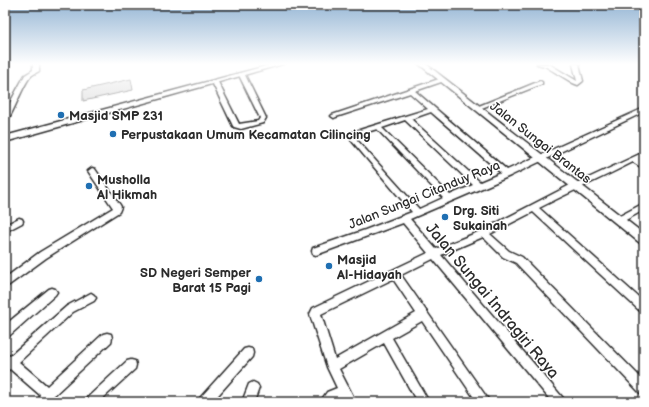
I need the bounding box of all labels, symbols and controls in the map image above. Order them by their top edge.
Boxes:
street label: Jalan Sungai Brantas [487,98,595,188]
place label: Masjid SMP 231 [69,108,163,124]
marker: Masjid SMP 231 [56,110,66,120]
place label: Perpustakaan Umum Kecamatan Cilincing [121,127,371,143]
marker: Perpustakaan Umum Kecamatan Cilincing [108,129,118,139]
street label: Jalan Sungai Citanduy Raya [346,157,502,233]
place label: Musholla Al Hikmah [96,172,157,203]
marker: Musholla Al Hikmah [84,181,94,191]
place label: Drg. Siti Sukainah [453,203,507,234]
marker: Drg. Siti Sukainah [440,212,450,222]
street label: Jalan Sungai Indragiri Raya [421,219,563,383]
place label: Masjid Al-Hidayah [336,252,402,283]
marker: Masjid Al-Hidayah [324,261,334,271]
place label: SD Negeri Semper Barat 15 Pagi [140,265,252,296]
marker: SD Negeri Semper Barat 15 Pagi [254,274,264,284]

